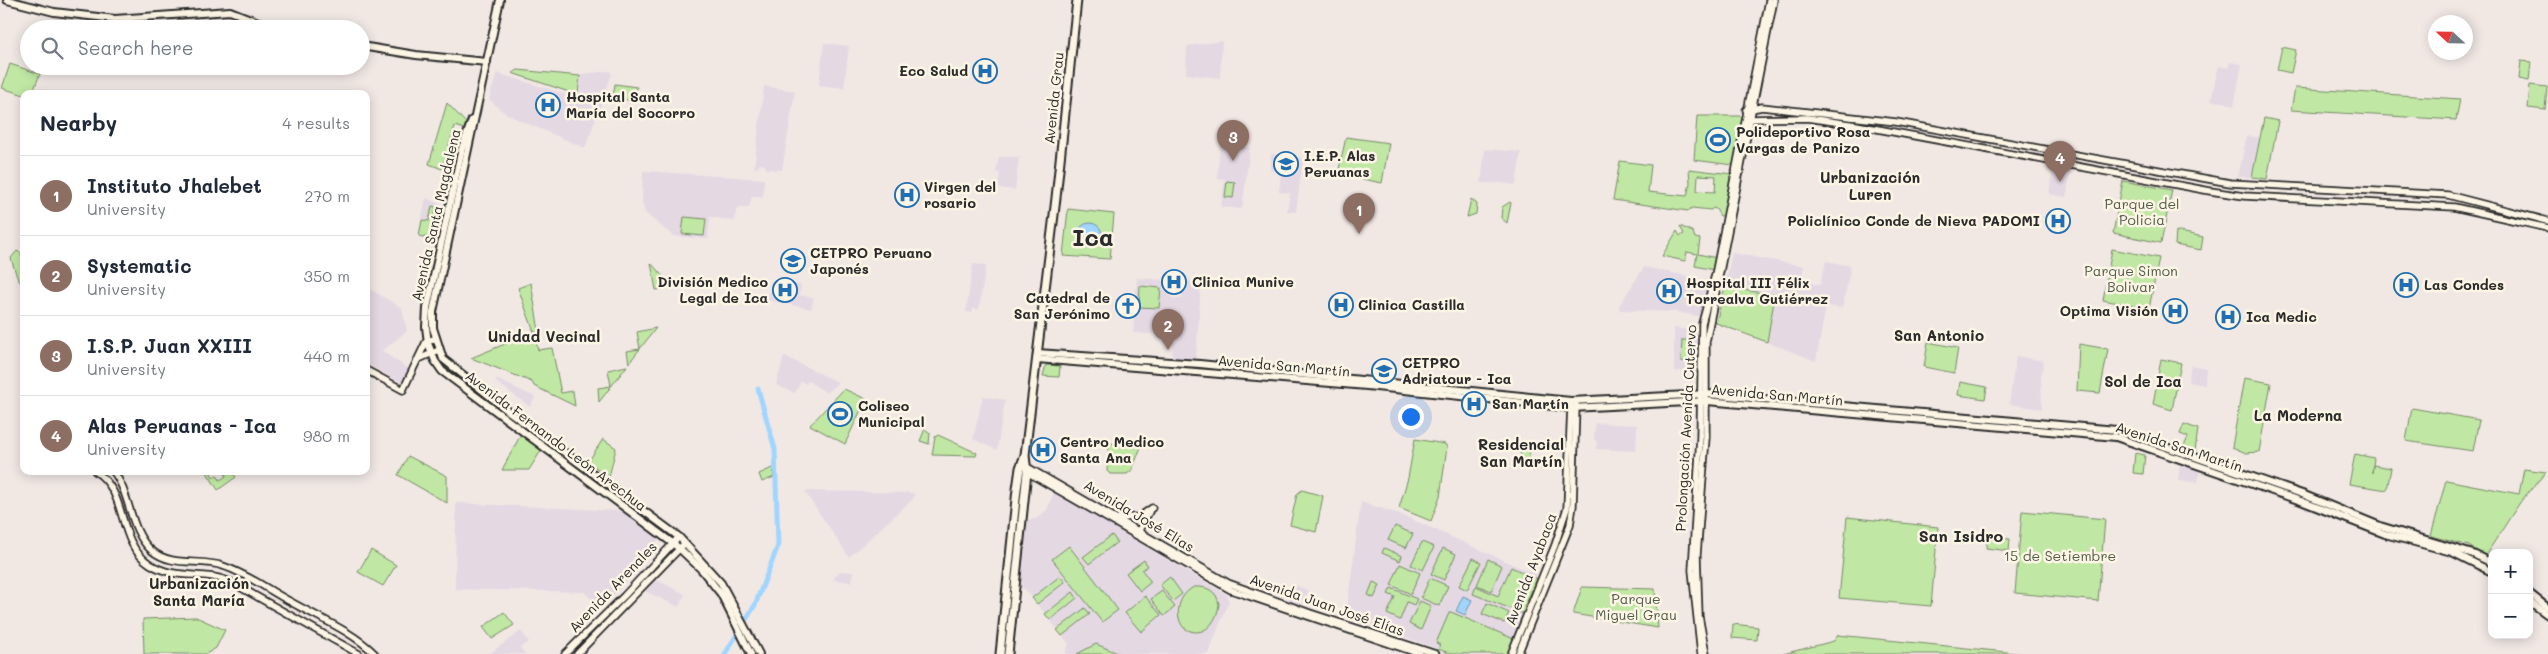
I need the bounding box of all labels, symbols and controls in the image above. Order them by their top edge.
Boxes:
north arrow [2428,15,2473,60]
search box [20,20,370,75]
icon: search [38,34,66,62]
text: Search here [78,35,194,60]
street label: Avenida Grau [1039,51,1068,145]
hospital icon: Eco Salud [972,58,998,84]
place label: Eco Salud [899,61,968,80]
place label: Hospital Santa María del Socorro [566,87,695,122]
hospital icon: Hospital Santa María del Socorro [535,92,561,118]
text: Nearby [40,109,117,136]
text: 4 results [282,112,350,133]
pin: 3 [1217,120,1249,161]
place label: Polideportivo Rosa Vargas de Panizo [1736,122,1871,157]
street label: Avenida Santa Magdalena [406,127,465,303]
sports icon: Polideportivo Rosa Vargas de Panizo [1705,127,1731,153]
pin: 4 [2044,141,2076,182]
place label: I.E.P. Alas Peruanas [1304,146,1375,181]
school or university icon: I.E.P. Alas Peruanas [1273,151,1299,177]
district label: Urbanización Luren [1820,167,1920,204]
text: Instituto Jhalebet [87,173,262,198]
place label: Virgen del rosario [924,177,996,212]
hospital icon: Virgen del rosario [894,182,920,208]
text: 1 [52,185,60,206]
text: 270 m [304,185,350,206]
pin: 1 [1343,193,1375,234]
park label: Parque del Policia [2104,194,2180,229]
text: University [87,198,166,219]
hospital icon: Policlínico Conde de Nieva PADOMI [2045,208,2071,234]
place label: Policlínico Conde de Nieva PADOMI [1787,211,2040,230]
district label: Ica [1072,221,1114,252]
place label: CETPRO Peruano Japonés [810,243,932,278]
school or university icon: CETPRO Peruano Japonés [780,248,806,274]
text: Systematic [87,253,192,278]
park label: Parque Simon Bolivar [2084,261,2178,296]
text: 2 [52,265,60,286]
text: 350 m [304,265,350,286]
hospital icon: Clinica Munive [1161,269,1187,295]
place label: División Medico Legal de Ica [657,272,768,307]
place label: Clinica Munive [1192,272,1294,291]
hospital icon: Las Condes [2393,272,2419,298]
place label: Hospital III Félix Torrealva Gutiérrez [1686,273,1828,308]
place label: Las Condes [2424,275,2504,294]
hospital icon: División Medico Legal de Ica [772,277,798,303]
text: University [87,278,166,299]
hospital icon: Hospital III Félix Torrealva Gutiérrez [1656,278,1682,304]
place label: Catedral de San Jerónimo [1014,288,1110,323]
hospital icon: Clinica Castilla [1328,292,1354,318]
church icon: Catedral de San Jerónimo [1115,293,1141,319]
place label: Clinica Castilla [1358,295,1465,314]
hospital icon: Optima Visión [2162,298,2188,324]
place label: Optima Visión [2060,301,2158,320]
hospital icon: Ica Medic [2215,304,2241,330]
place label: Ica Medic [2246,307,2317,326]
pin: 2 [1152,309,1184,350]
street label: Prolongación Avenida Cutervo [1671,324,1700,532]
district label: San Antonio [1894,325,1984,345]
district label: Unidad Vecinal [488,326,600,346]
text: I.S.P. Juan XXIII [87,333,252,358]
text: 3 [51,345,61,366]
text: 440 m [303,345,350,366]
street label: Avenida San Martín [1217,350,1351,381]
place label: CETPRO Adriatour - Ica [1402,353,1512,388]
text: University [87,358,166,379]
school or university icon: CETPRO Adriatour - Ica [1371,358,1397,384]
street label: Avenida Fernando León Arechua [462,366,651,515]
district label: Sol de Ica [2104,371,2182,391]
street label: Avenida San Martín [1710,379,1844,410]
hospital icon: San Martín [1461,391,1487,417]
place label: San Martín [1492,394,1569,413]
place label: Coliseo Municipal [858,396,924,431]
sports icon: Coliseo Municipal [827,401,853,427]
your location [1398,404,1424,430]
district label: La Moderna [2254,405,2342,425]
text: Alas Peruanas - Ica [87,413,277,438]
street label: Avenida San Martín [2113,417,2245,476]
text: 4 [51,425,61,446]
text: 980 m [303,425,350,446]
place label: Centro Medico Santa Ana [1060,432,1164,467]
district label: Residencial San Martín [1478,434,1564,471]
hospital icon: Centro Medico Santa Ana [1030,437,1056,463]
text: University [87,438,166,459]
street label: Avenida José Elías [1080,475,1198,556]
street label: Avenida Ayabaca [1500,510,1561,628]
district label: San Isidro [1919,525,2004,546]
street label: Avenida Arenales [564,537,661,636]
park label: 15 de Setiembre [2004,546,2116,565]
map controls [2488,549,2533,639]
button: + [2488,549,2533,594]
street label: Avenida Juan José Elías [1247,569,1407,640]
district label: Urbanización Santa María [149,573,249,610]
park label: Parque Miguel Grau [1595,589,1677,624]
button: − [2488,594,2533,639]

